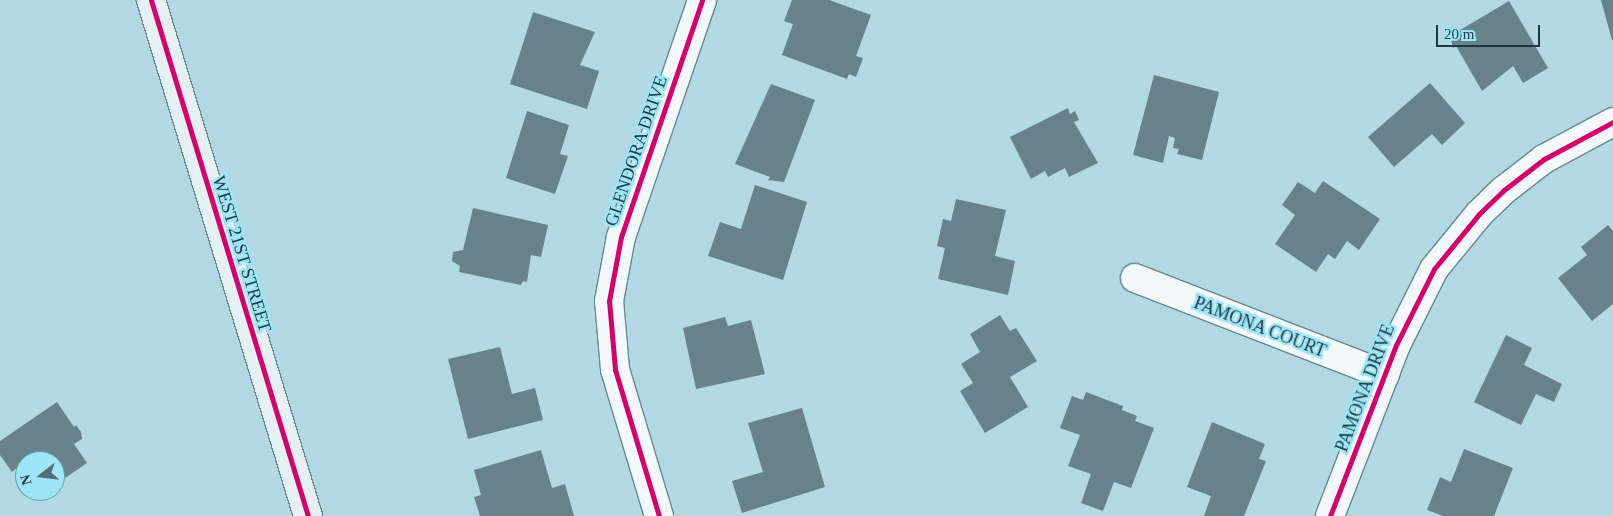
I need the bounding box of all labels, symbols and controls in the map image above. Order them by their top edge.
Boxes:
scale bar [1438,15,1542,47]
text: 20 m [1444,26,1474,42]
street label: GLENDORA DRIVE [600,73,672,229]
street label: WEST 21ST STREET [208,173,276,335]
street label: PAMONA COURT [1190,292,1330,362]
street label: PAMONA DRIVE [1331,321,1399,455]
north arrow [15,451,65,501]
text: N [17,473,35,487]

